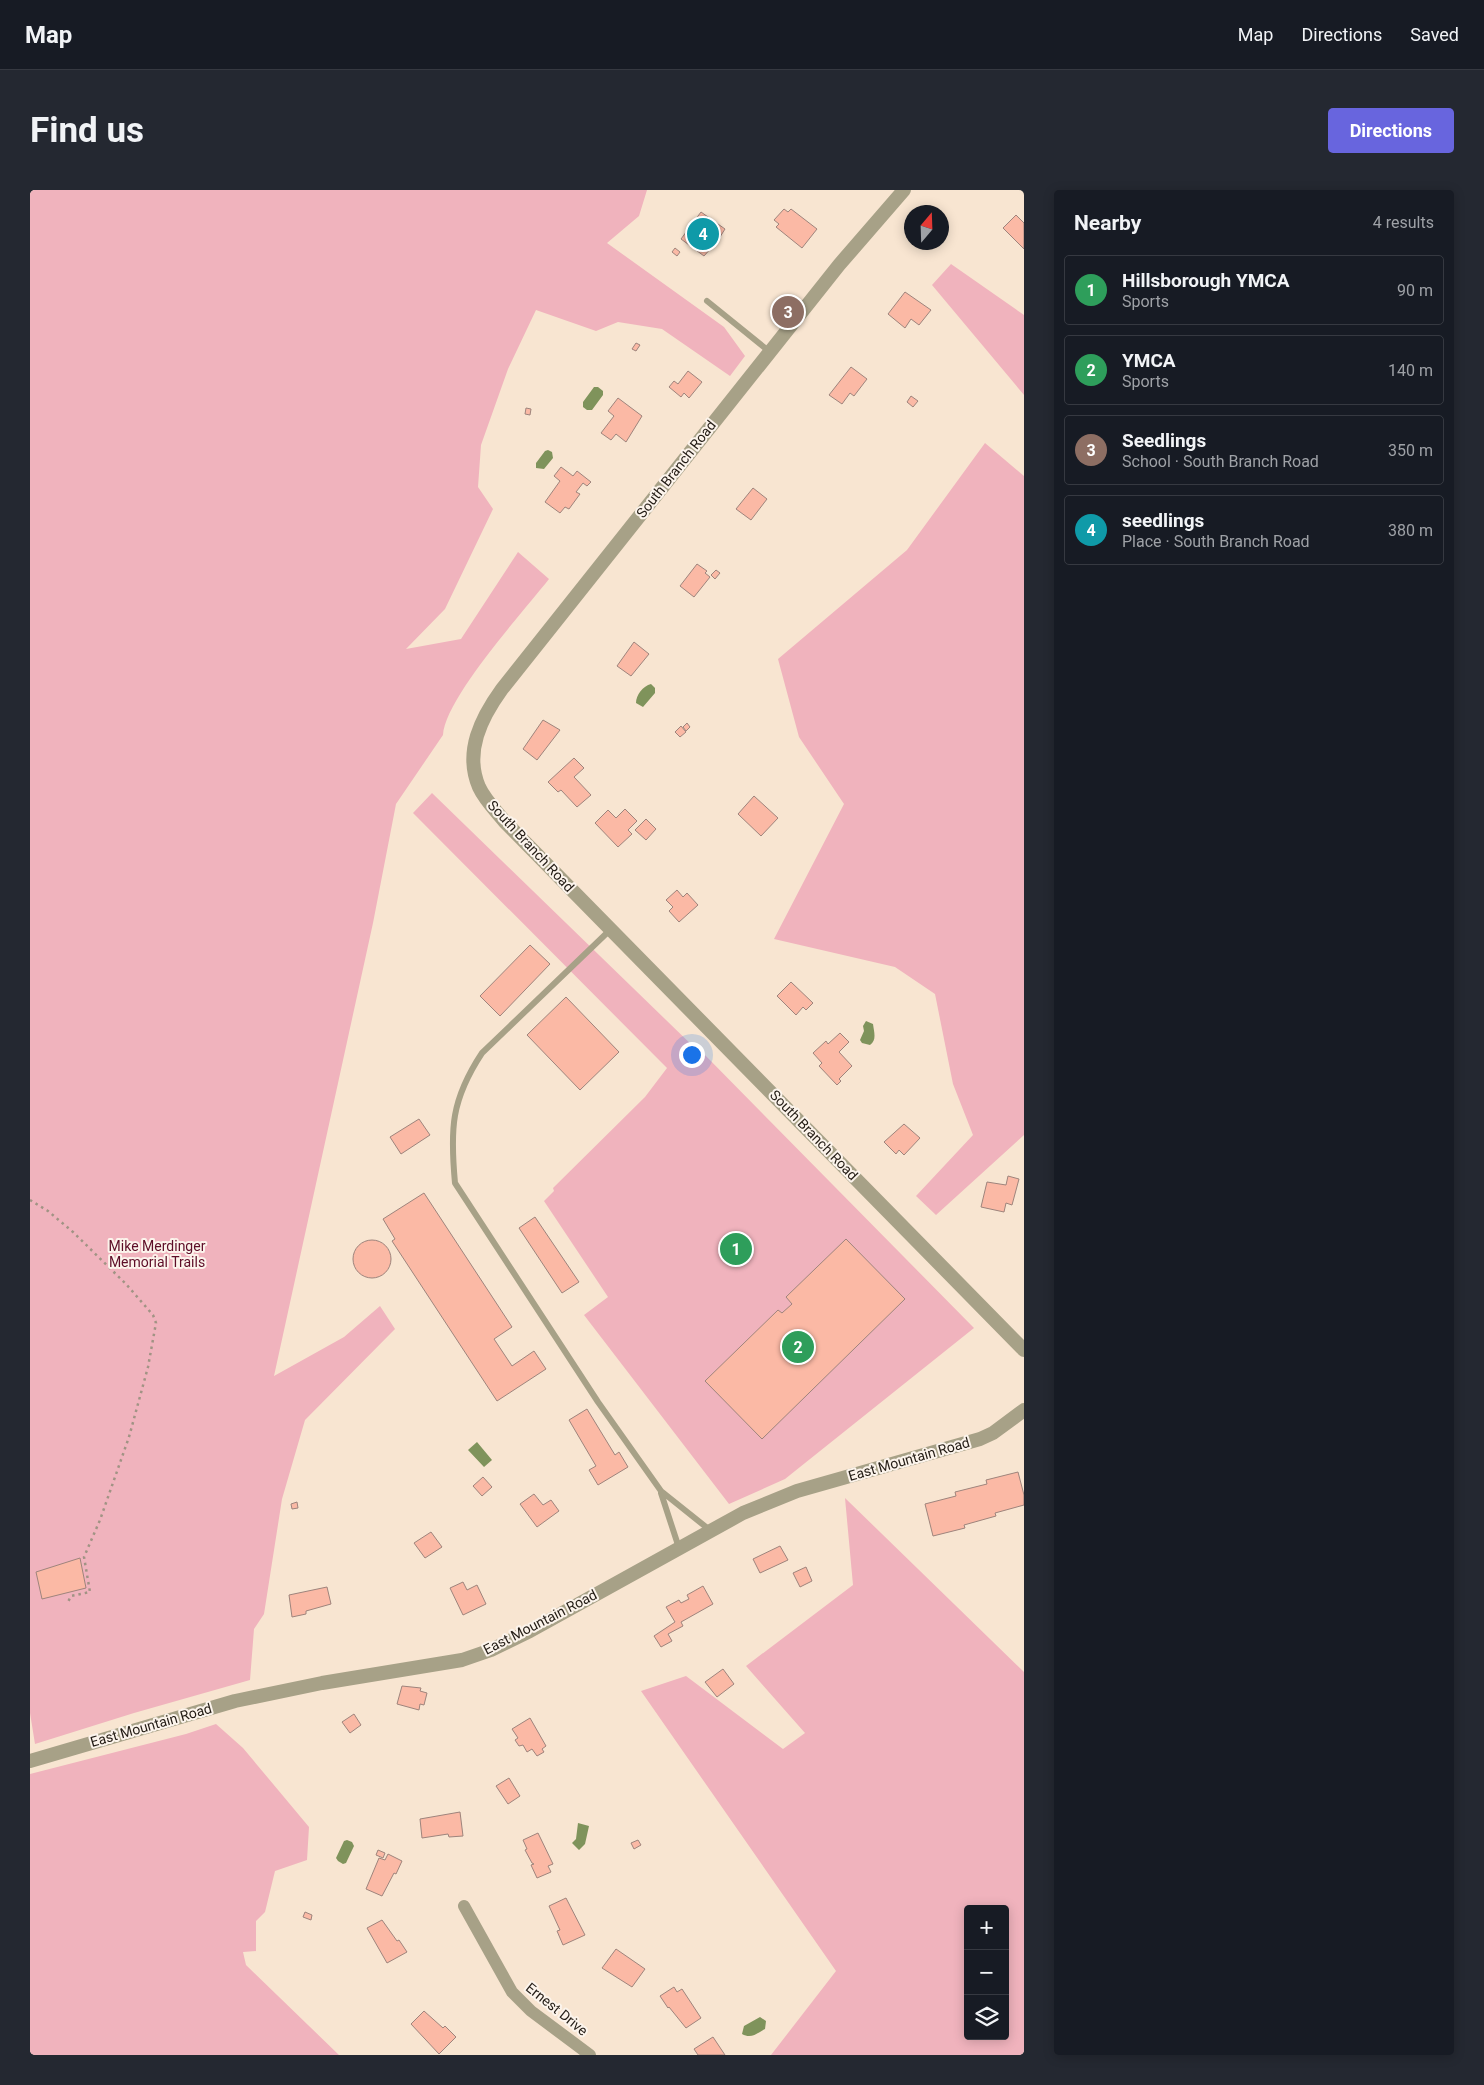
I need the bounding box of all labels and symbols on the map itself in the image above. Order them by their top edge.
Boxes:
north arrow [904,205,949,250]
pin: 4 [687,215,719,253]
pin: 3 [772,293,804,331]
street label: South Branch Road [633,417,719,521]
street label: South Branch Road [485,797,577,895]
your location [679,1042,705,1068]
street label: South Branch Road [767,1087,861,1183]
pin: 1 [720,1230,752,1268]
park label: Mike Merdinger Memorial Trails [109,1238,206,1270]
pin: 2 [782,1328,814,1366]
street label: East Mountain Road [847,1434,971,1484]
street label: East Mountain Road [480,1586,600,1658]
street label: East Mountain Road [89,1700,213,1750]
street label: Ernest Drive [523,1979,591,2039]

